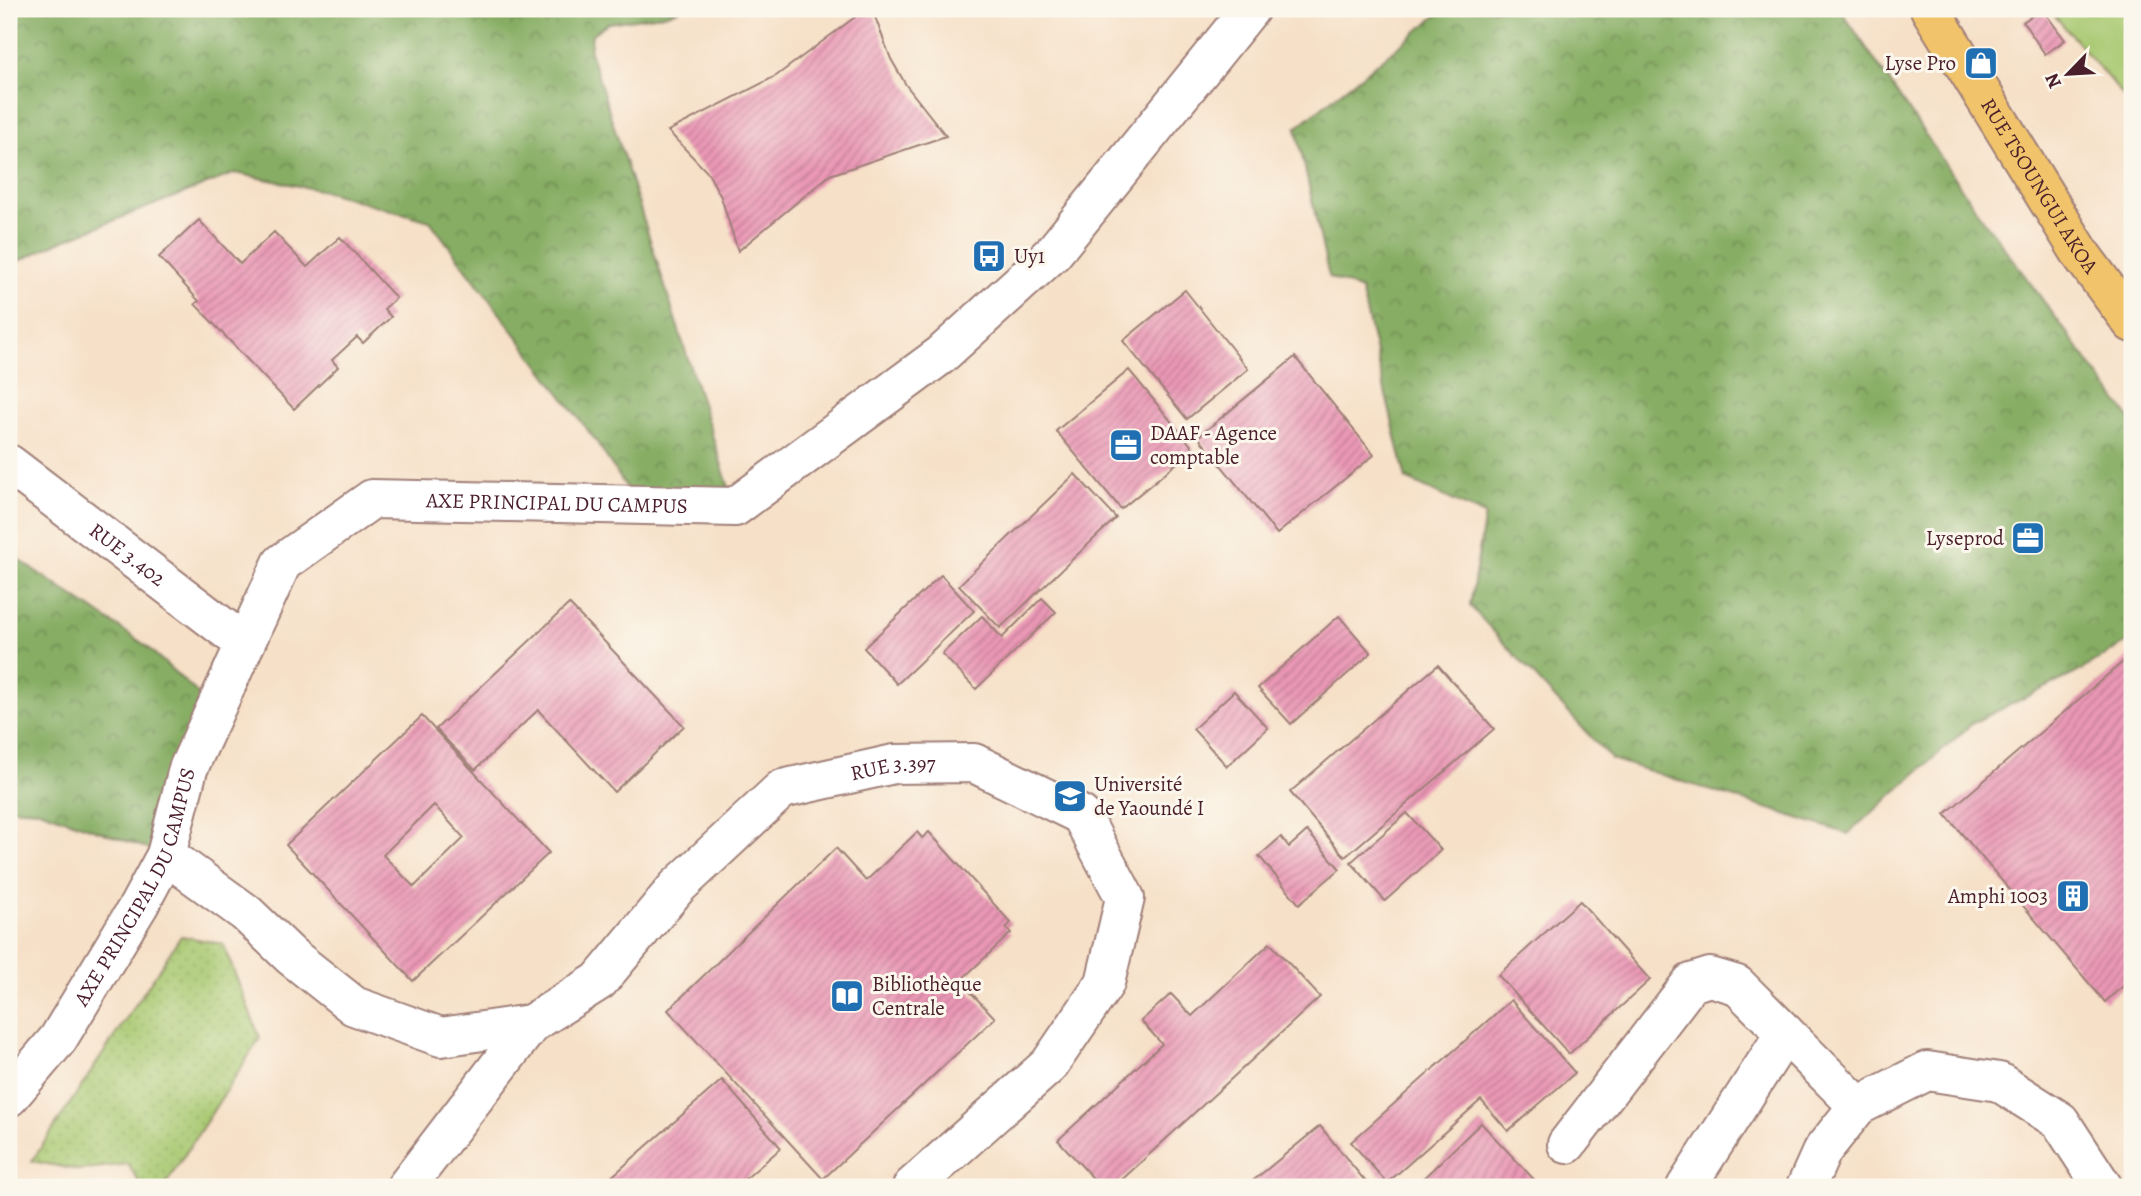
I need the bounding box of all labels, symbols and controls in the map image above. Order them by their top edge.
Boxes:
north arrow [2032,38,2102,108]
shop icon: Lyse Pro [1962,44,2000,82]
place label: Lyse Pro [1885,49,1956,77]
text: N [2039,69,2068,93]
street label: RUE TSOUNGUI AKOA [1974,93,2105,280]
bus stop icon: Uy1 [970,237,1008,275]
place label: Uy1 [1014,242,1045,270]
place label: DAAF - Agence comptable [1150,419,1277,471]
office icon: DAAF - Agence comptable [1107,426,1145,464]
street label: AXE PRINCIPAL DU CAMPUS [425,486,688,520]
street label: RUE 3.402 [84,516,171,593]
office icon: Lyseprod [2009,519,2047,557]
place label: Lyseprod [1926,524,2005,552]
street label: RUE 3.397 [848,749,936,787]
street label: AXE PRINCIPAL DU CAMPUS [67,765,202,1012]
place label: Université de Yaoundé I [1094,770,1204,822]
school or university icon: Université de Yaoundé I [1051,777,1089,815]
building icon: Amphi 1003 [2054,877,2092,915]
place label: Amphi 1003 [1947,882,2048,910]
place label: Bibliothèque Centrale [872,970,982,1022]
library icon: Bibliothèque Centrale [828,977,866,1015]

